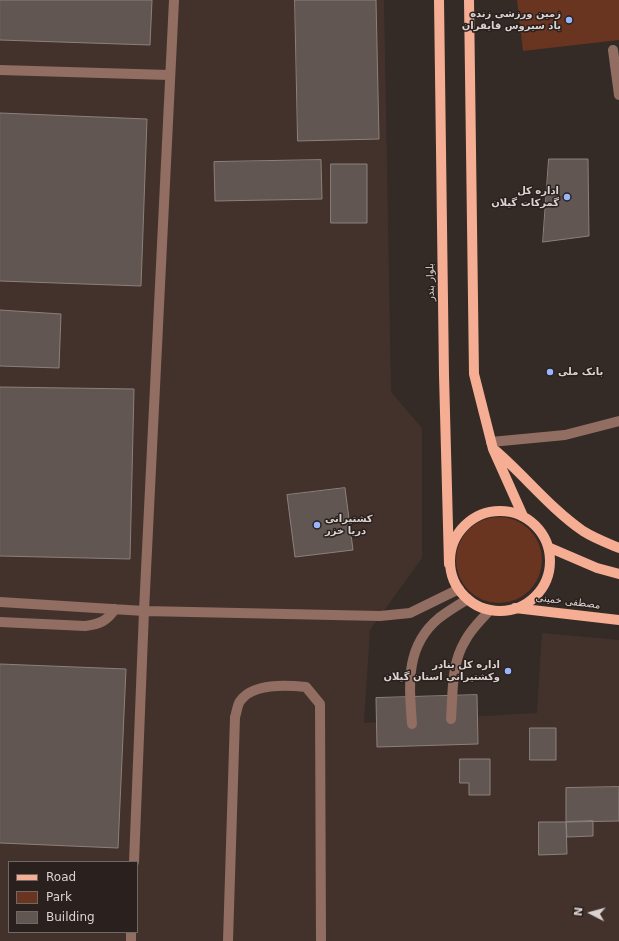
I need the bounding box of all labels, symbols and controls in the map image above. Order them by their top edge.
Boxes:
place label: زمین ورزشی زنده یاد سیروس قایقران [462,8,561,32]
marker: زمین ورزشی زنده یاد سیروس قایقران [564,15,574,25]
place label: اداره کل گمرکات گیلان [491,185,559,208]
marker: اداره کل گمرکات گیلان [562,192,572,202]
street label: بلوار بندر [425,263,437,301]
place label: بانک ملی [558,366,603,378]
marker: بانک ملی [545,367,555,377]
place label: کشتیرانی دریا خزر [325,513,373,536]
marker: کشتیرانی دریا خزر [312,520,322,530]
street label: مصطفی خمینی [535,592,601,612]
place label: اداره کل بنادر وکشتیرانی استان گیلان [383,659,500,682]
marker: اداره کل بنادر وکشتیرانی استان گیلان [503,666,513,676]
legend [8,861,138,933]
text: Road [46,870,76,884]
text: Park [46,890,72,904]
north arrow [571,893,611,933]
text: N [572,906,586,917]
text: Building [46,910,95,924]

